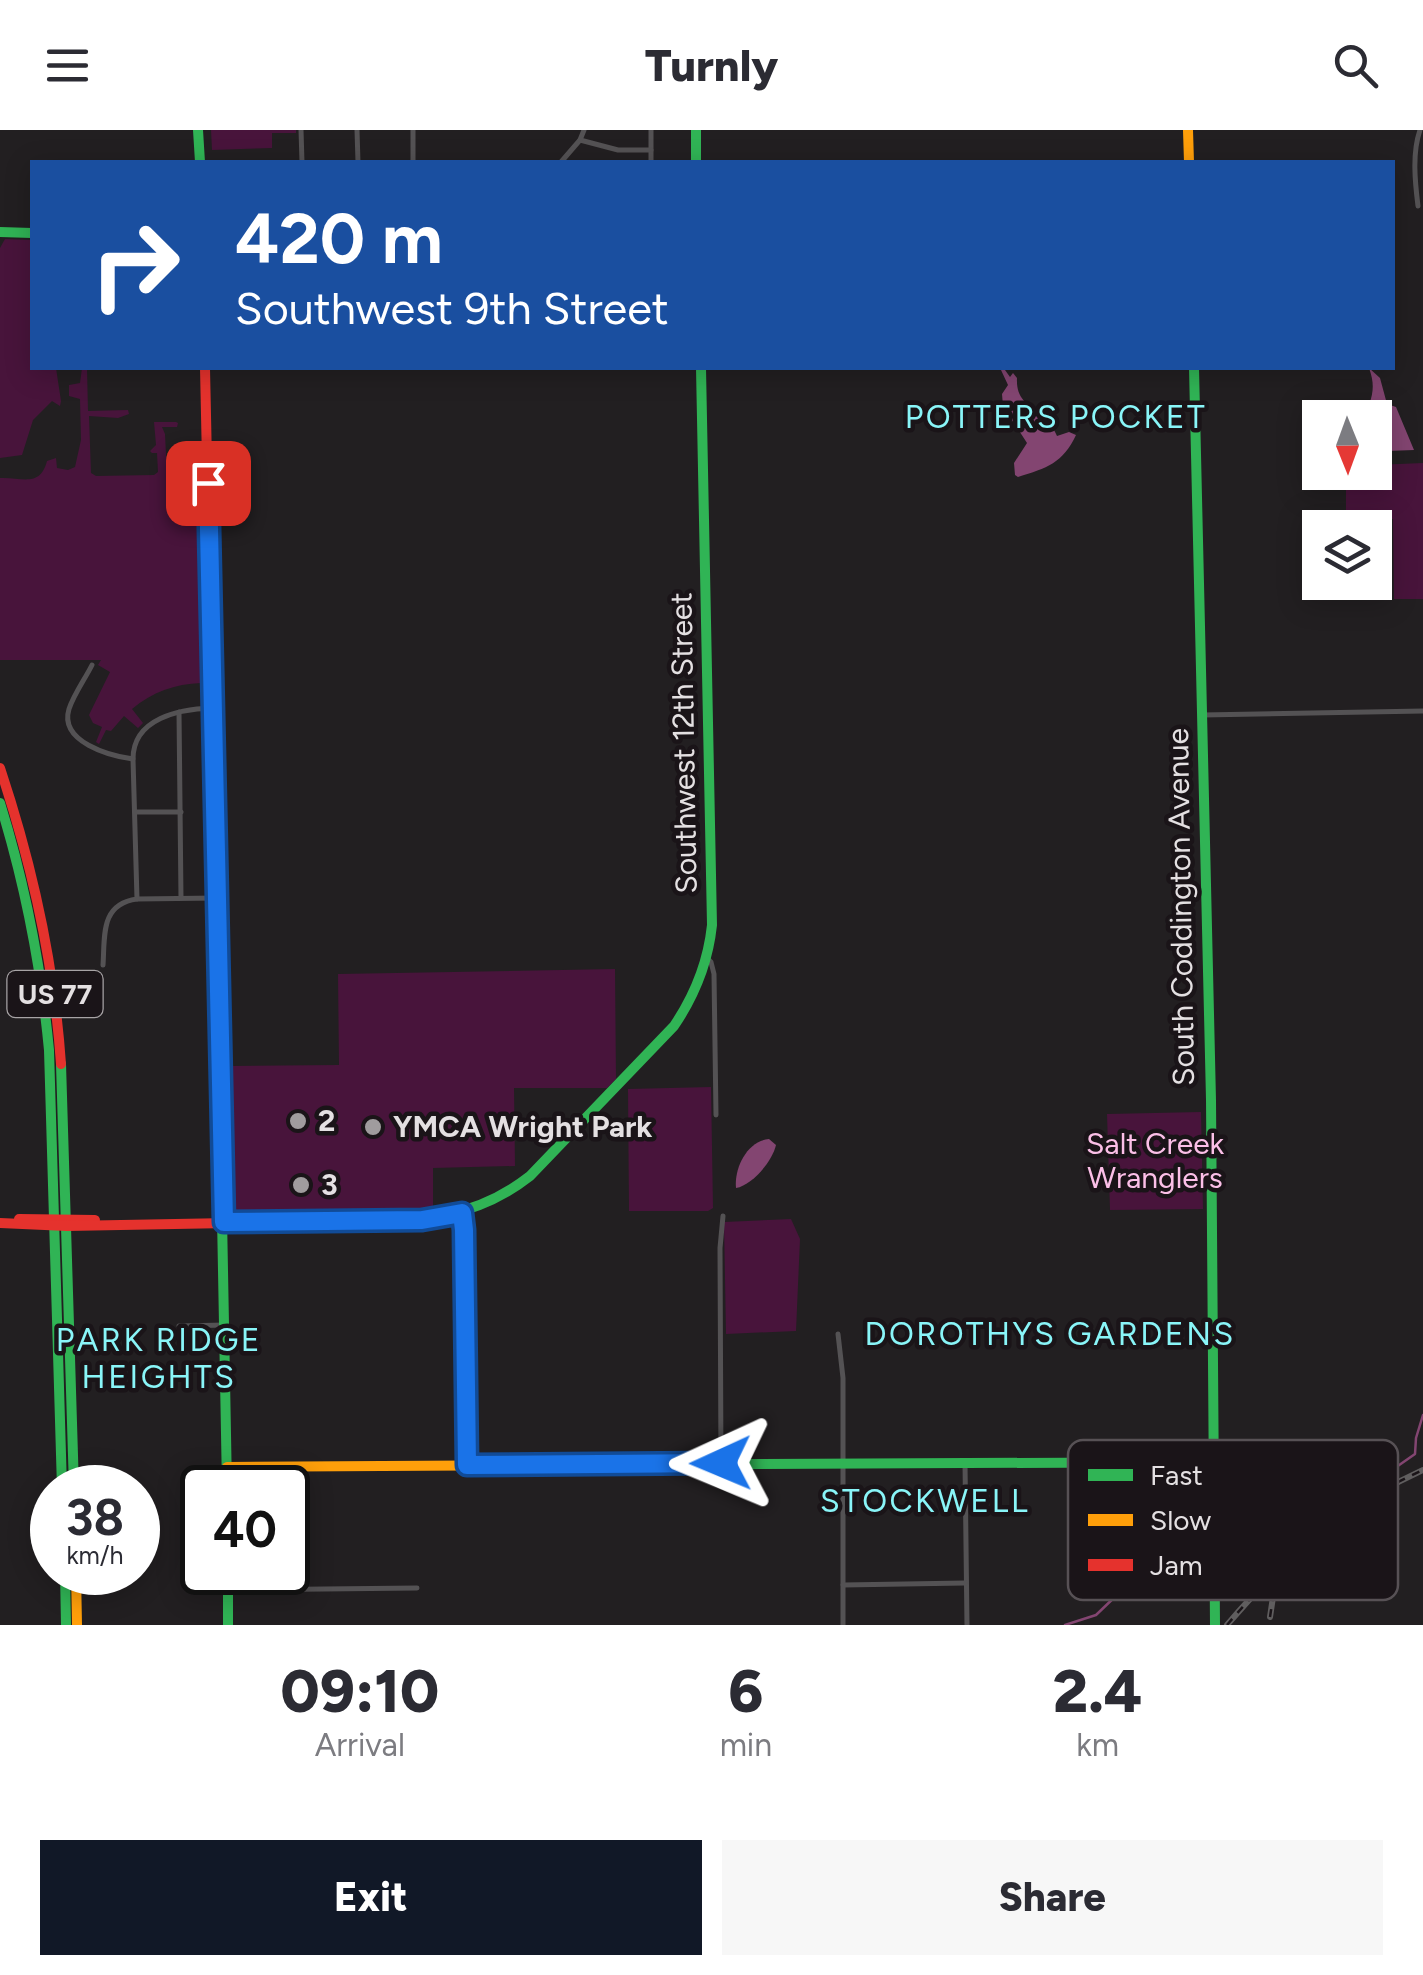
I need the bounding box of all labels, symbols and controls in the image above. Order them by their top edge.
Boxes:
icon: menu [40,38,95,93]
text: Turnly [645,38,778,92]
icon: search [1328,38,1383,93]
text: 420 m [235,196,443,281]
icon: right [70,200,200,330]
text: Southwest 9th Street [235,281,669,335]
district label: POTTERS POCKET [905,398,1207,436]
north arrow [1302,400,1392,490]
map controls [1302,400,1392,600]
pin [166,441,251,526]
icon: arrive [181,456,236,511]
button: layers [1302,510,1392,600]
street label: Southwest 12th Street [662,592,705,894]
street label: South Coddington Avenue [1159,728,1202,1086]
road number: US 77 [8,971,102,1017]
place label: 2 [318,1102,335,1139]
place label: YMCA Wright Park [393,1108,652,1145]
marker: 2 [287,1110,309,1132]
marker: YMCA Wright Park [362,1116,384,1138]
park label: Salt Creek Wranglers [1086,1125,1225,1196]
place label: 3 [321,1166,338,1203]
marker: 3 [290,1174,312,1196]
district label: DOROTHYS GARDENS [864,1315,1236,1353]
district label: PARK RIDGE HEIGHTS [56,1321,262,1396]
position arrow [669,1411,773,1515]
legend [1068,1440,1398,1600]
text: Fast [1150,1458,1203,1492]
speed limit sign: 40 [180,1465,310,1595]
district label: STOCKWELL [820,1482,1030,1520]
text: 38 [66,1487,124,1548]
text: Slow [1150,1503,1211,1537]
text: km/h [66,1540,124,1570]
text: Jam [1150,1548,1203,1582]
text: 09:10 [281,1655,439,1727]
text: 6 [728,1655,763,1727]
text: 2.4 [1053,1655,1142,1727]
text: Arrival [315,1726,405,1764]
text: min [720,1726,772,1764]
text: km [1076,1726,1119,1764]
button: Exit [40,1840,702,1955]
button: Share [722,1840,1383,1955]

